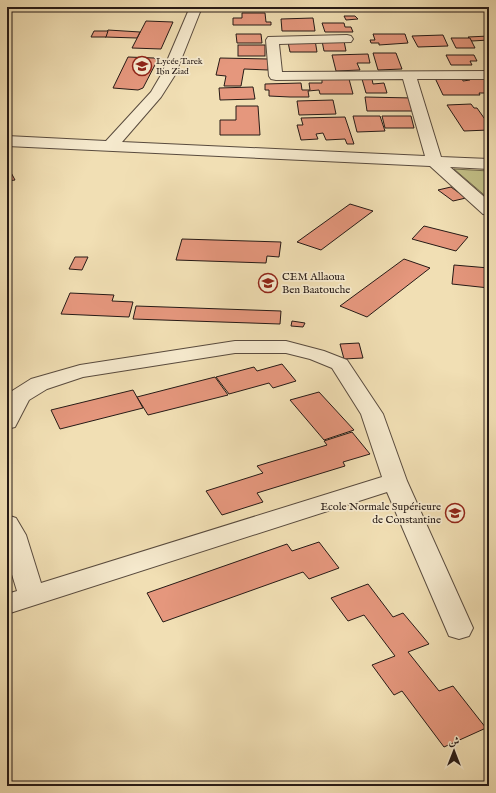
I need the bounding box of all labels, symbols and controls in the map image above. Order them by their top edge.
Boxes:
school or university icon: Lycée Tarek Ibn Ziad [131,55,153,77]
place label: Lycée Tarek Ibn Ziad [156,56,203,77]
place label: CEM Allaoua Ben Baatouche [282,270,350,297]
school or university icon: CEM Allaoua Ben Baatouche [257,272,279,294]
place label: Ecole Normale Supérieure de Constantine [320,500,441,527]
school or university icon: Ecole Normale Supérieure de Constantine [444,502,466,524]
north arrow [434,731,474,771]
text: ش [449,735,460,749]

